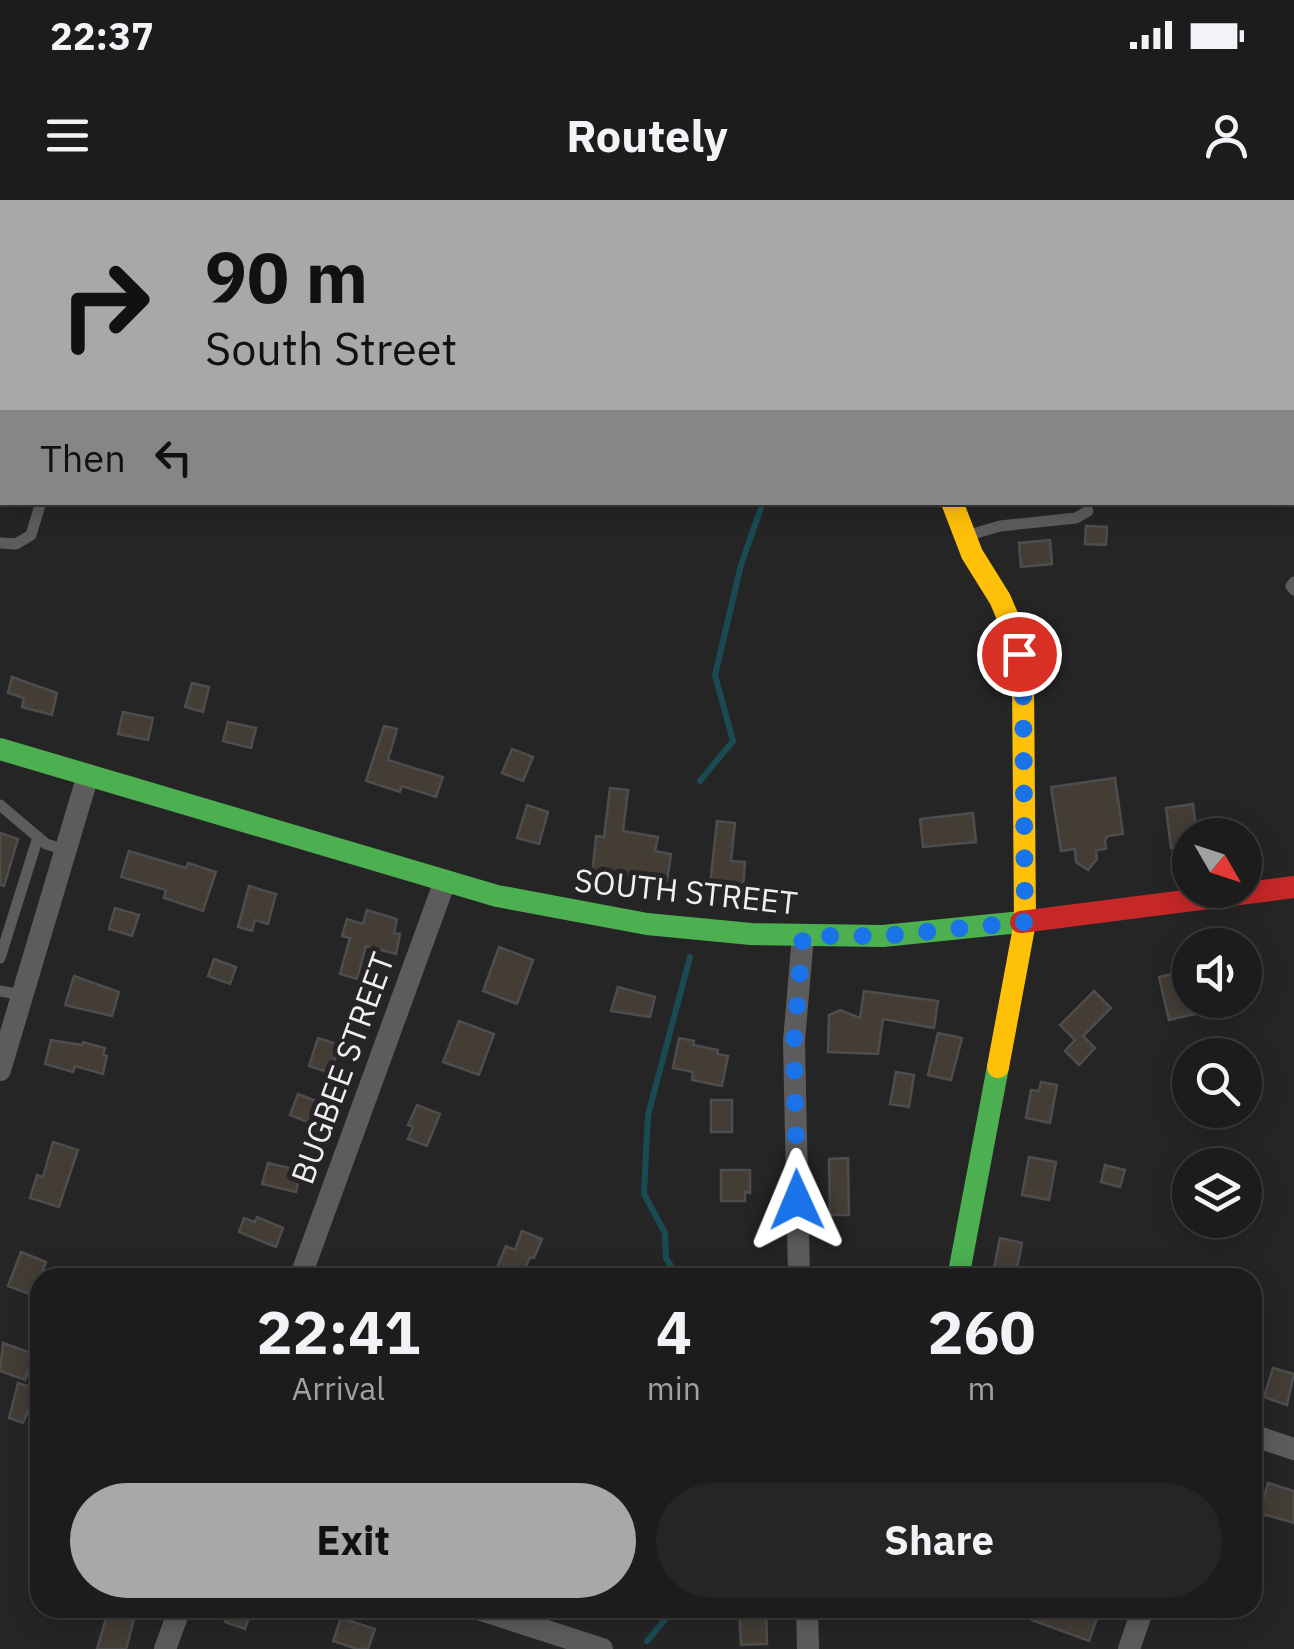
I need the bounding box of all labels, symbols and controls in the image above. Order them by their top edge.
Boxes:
text: 22:37 [50,11,154,60]
text: Routely [566,106,728,164]
icon: menu [40,108,95,163]
icon: person [1199,108,1254,163]
text: 90 m [205,231,368,322]
icon: right [40,240,170,370]
text: South Street [205,319,457,377]
icon: left [146,430,201,485]
text: Then [40,433,126,482]
pin [977,612,1062,697]
icon: arrive [992,627,1047,682]
north arrow [1172,818,1262,908]
map controls [1172,818,1262,1238]
street label: SOUTH STREET [572,858,800,924]
button: sound [1172,928,1262,1018]
street label: BUGBEE STREET [281,947,403,1189]
button: search [1172,1038,1262,1128]
position arrow [745,1148,849,1252]
button: layers [1172,1148,1262,1238]
text: 22:41 [257,1292,420,1371]
text: 4 [656,1292,692,1371]
text: 260 [927,1292,1035,1371]
text: Arrival [292,1367,385,1409]
text: min [647,1367,701,1409]
text: m [968,1367,995,1409]
button: Exit [70,1483,636,1598]
button: Share [656,1483,1222,1598]

